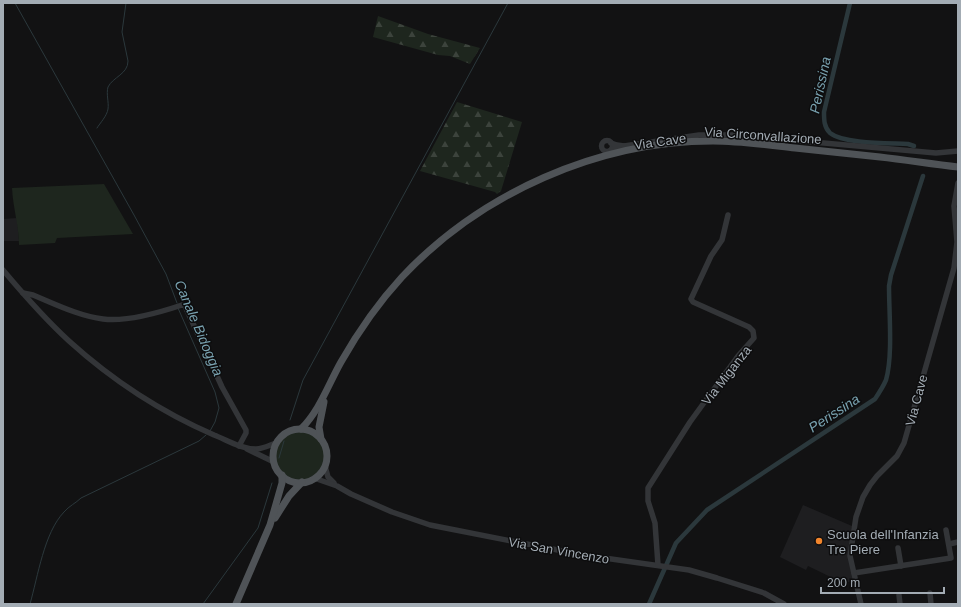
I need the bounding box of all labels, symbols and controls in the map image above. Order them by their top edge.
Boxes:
water label: Perissina [806,55,834,115]
street label: Via Circonvallazione [704,124,822,147]
street label: Via Cave [633,130,687,153]
water label: Canale Bidoggia [172,278,227,379]
street label: Via Miganza [699,342,755,408]
street label: Via Cave [902,373,931,427]
water label: Perissina [805,390,863,435]
place label: Scuola dell'Infanzia Tre Piere [827,527,939,557]
street label: Via San Vincenzo [507,534,611,567]
marker: Scuola dell'Infanzia Tre Piere [814,536,824,546]
scale bar [821,569,944,595]
text: 200 m [827,576,860,590]

